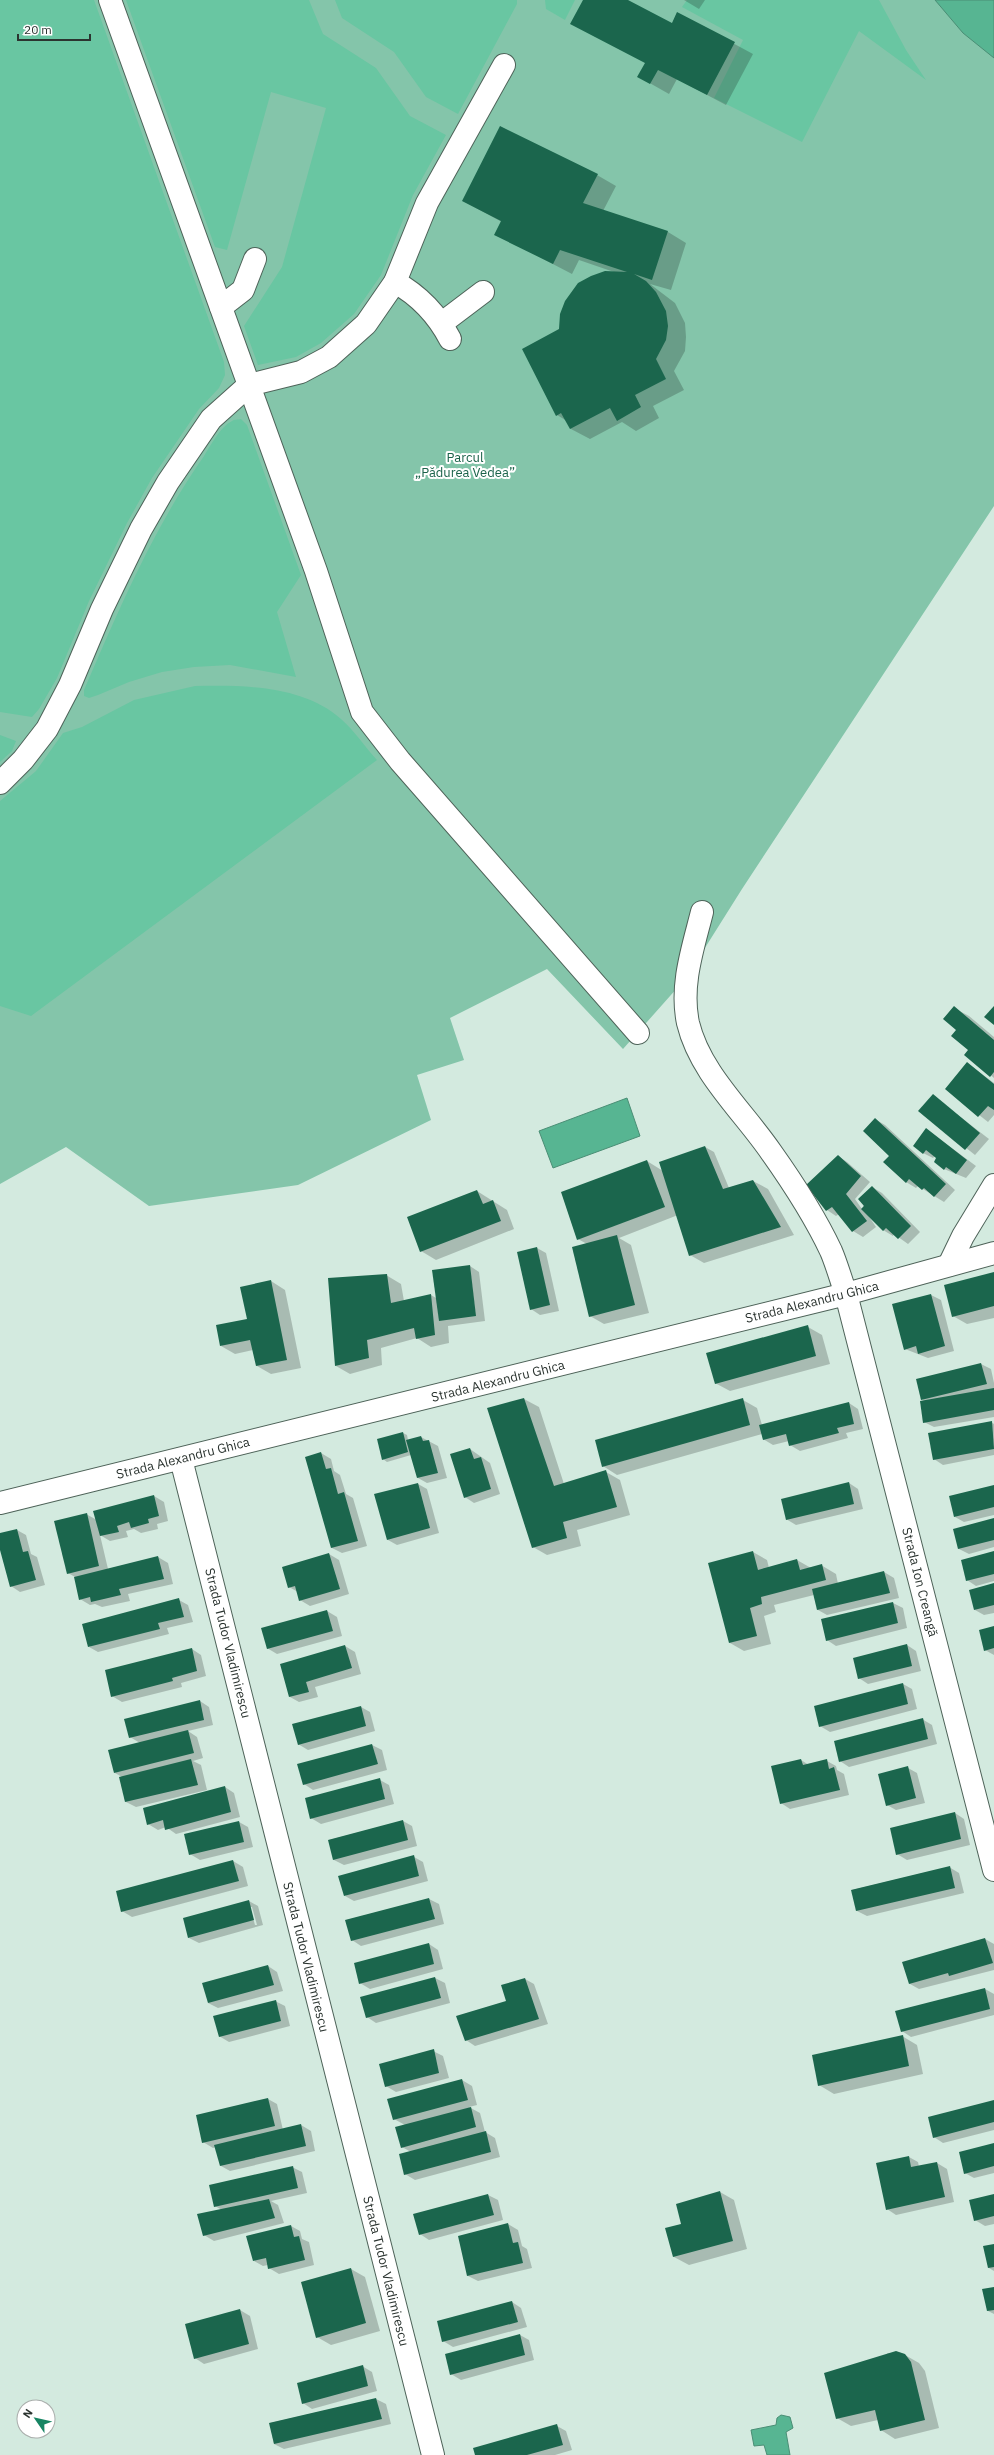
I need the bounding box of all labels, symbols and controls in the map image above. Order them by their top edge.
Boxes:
scale bar [18,16,90,42]
text: 20 m [24,22,52,37]
park label: Parcul „Pădurea Vedea” [415,449,515,481]
street label: Strada Alexandru Ghica [743,1277,881,1327]
street label: Strada Alexandru Ghica [429,1356,567,1406]
street label: Strada Alexandru Ghica [114,1433,252,1483]
street label: Strada Ion Creangă [898,1526,942,1639]
street label: Strada Tudor Vladimirescu [201,1566,255,1720]
street label: Strada Tudor Vladimirescu [279,1880,333,2034]
street label: Strada Tudor Vladimirescu [359,2194,413,2348]
north arrow [16,2399,56,2439]
text: N [20,2406,36,2421]

